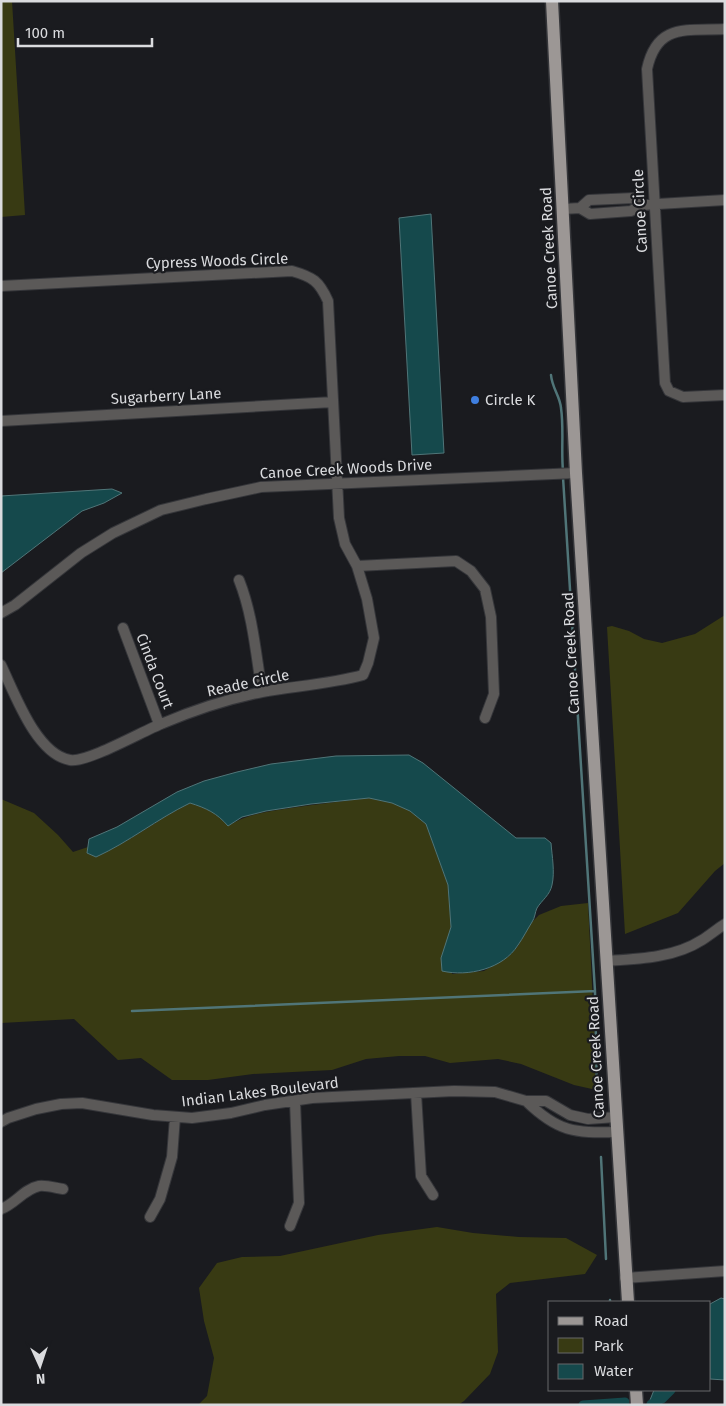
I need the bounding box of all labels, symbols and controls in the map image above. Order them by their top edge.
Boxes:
scale bar [18,15,151,47]
text: 100 m [25,24,65,42]
street label: Canoe Circle [629,169,651,253]
street label: Canoe Creek Road [537,186,561,310]
street label: Cypress Woods Circle [145,250,289,272]
street label: Sugarberry Lane [110,384,222,408]
place label: Circle K [485,391,536,409]
marker: Circle K [469,394,481,406]
street label: Canoe Creek Woods Drive [259,455,433,483]
street label: Canoe Creek Road [559,591,583,715]
street label: Cinda Court [132,631,178,712]
street label: Reade Circle [205,665,291,701]
street label: Canoe Creek Road [584,995,608,1119]
street label: Indian Lakes Boulevard [180,1073,340,1111]
legend [548,1301,711,1391]
text: Road [594,1312,629,1330]
text: Park [594,1337,624,1355]
north arrow [15,1341,65,1391]
text: Water [594,1362,633,1380]
text: N [36,1370,46,1387]

